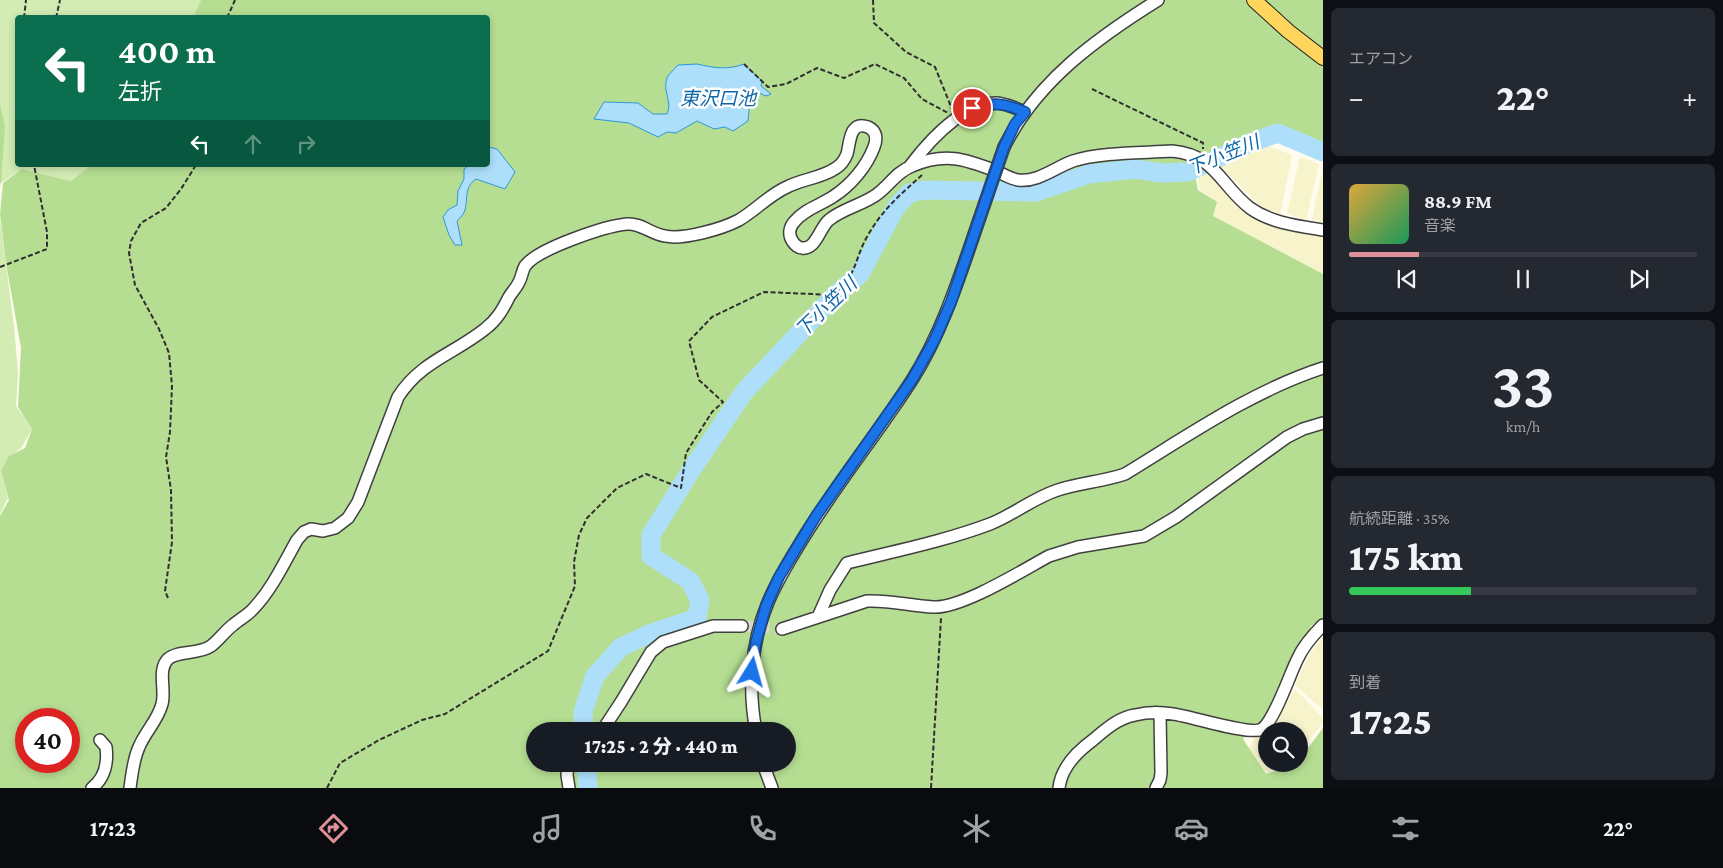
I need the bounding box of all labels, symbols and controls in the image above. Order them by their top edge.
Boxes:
text: 400 m [118,32,216,71]
icon: left [35,35,100,100]
text: エアコン [1349,50,1413,67]
text: 22° [1496,76,1550,118]
text: 左折 [118,79,162,104]
text: − [1349,82,1364,113]
text: + [1682,82,1697,113]
pin [951,87,993,129]
water label: 東沢口池 [680,88,758,109]
icon: arrive [958,94,986,122]
icon: left [186,130,214,158]
icon: ahead [239,130,267,158]
icon: right [292,130,320,158]
water label: 下小笠川 [1184,130,1264,179]
text: 88.9 FM [1424,191,1492,212]
text: 音楽 [1424,217,1456,234]
icon: previous [1393,265,1421,293]
icon: pause [1509,265,1537,293]
icon: next [1625,265,1653,293]
water label: 下小笠川 [791,272,862,341]
text: 33 [1491,349,1555,421]
text: km/h [1506,418,1540,435]
text: 航続距離 · 35% [1349,510,1450,527]
text: 175 km [1349,536,1463,578]
position arrow [725,645,777,697]
text: 到着 [1349,674,1381,691]
text: 17:25 [1349,700,1432,742]
speed limit sign: 40 [15,708,80,773]
map controls [1258,722,1308,772]
button: search [1258,722,1308,772]
text: 17:25 · 2 分 · 440 m [584,736,738,757]
icon: directions [316,811,351,846]
icon: music [530,811,565,846]
icon: phone [745,811,780,846]
icon: climate [959,811,994,846]
icon: car [1174,811,1209,846]
icon: filters [1388,811,1423,846]
text: 17:23 [90,816,136,841]
text: 22° [1603,816,1633,841]

